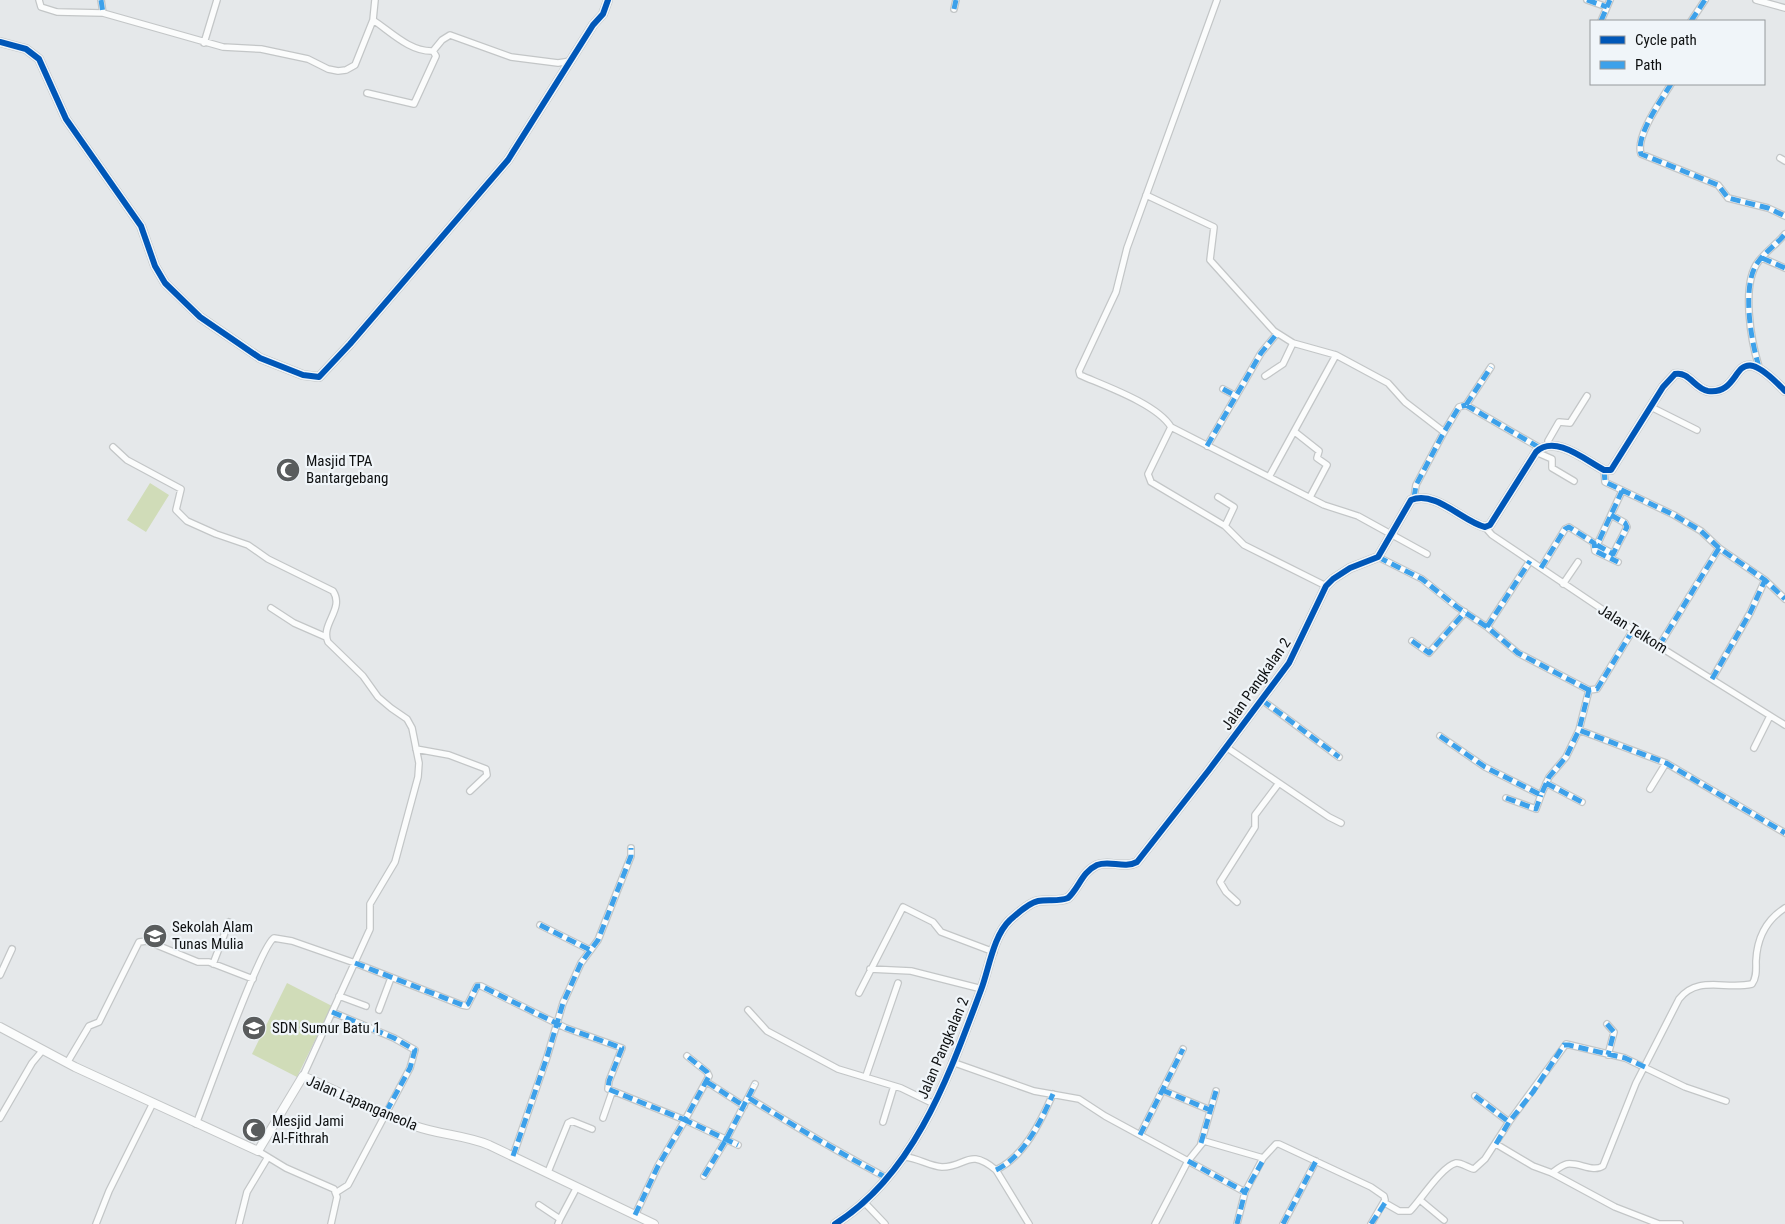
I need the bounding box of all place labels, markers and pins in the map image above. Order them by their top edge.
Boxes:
place label: Masjid TPA Bantargebang [306,452,388,487]
mosque icon: Masjid TPA Bantargebang [275,457,301,483]
place label: Sekolah Alam Tunas Mulia [172,918,253,953]
school or university icon: Sekolah Alam Tunas Mulia [142,923,168,949]
school or university icon: SDN Sumur Batu 1 [241,1015,267,1041]
place label: SDN Sumur Batu 1 [272,1019,381,1037]
place label: Mesjid Jami Al-Fithrah [272,1112,344,1147]
mosque icon: Mesjid Jami Al-Fithrah [241,1117,267,1143]

